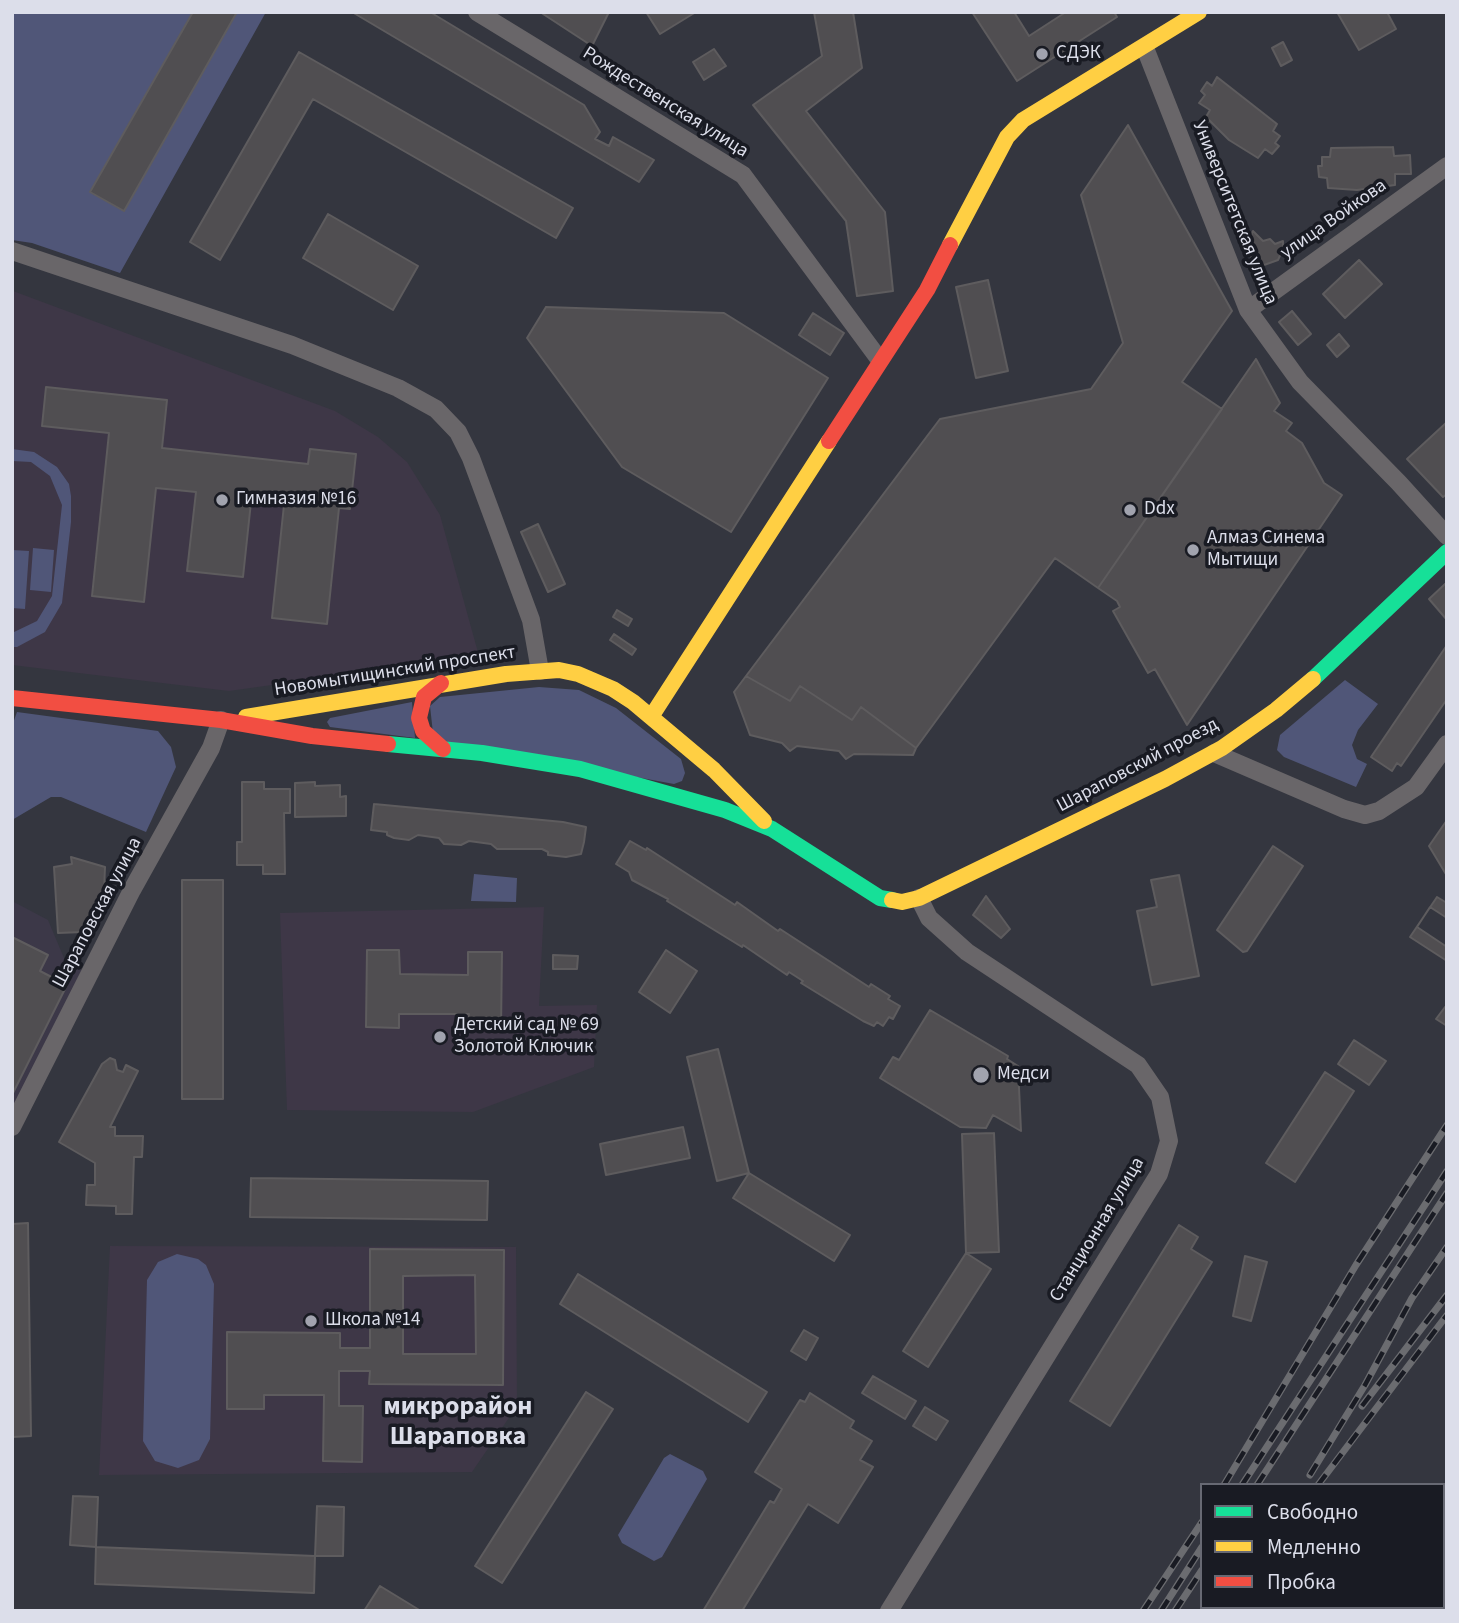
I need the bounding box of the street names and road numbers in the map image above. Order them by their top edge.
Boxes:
street label: Рождественская улица [578,43,752,163]
street label: Университетская улица [1187,118,1281,308]
street label: улица Войкова [1277,175,1391,265]
street label: Новомытищинский проспект [273,642,517,702]
street label: Шараповский проезд [1053,714,1223,818]
street label: Шараповская улица [49,834,147,992]
street label: Станционная улица [1046,1153,1150,1307]

